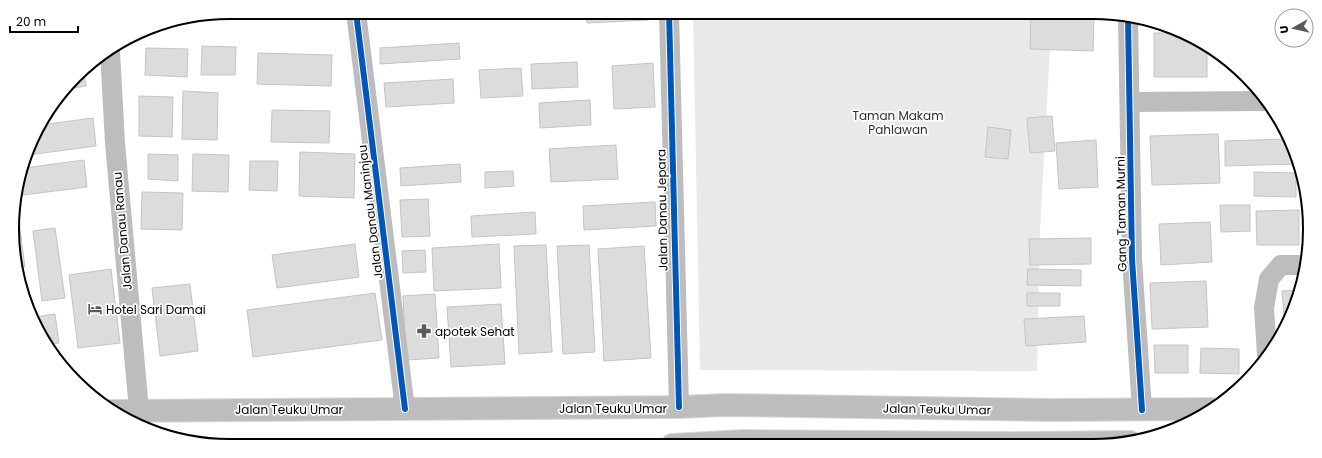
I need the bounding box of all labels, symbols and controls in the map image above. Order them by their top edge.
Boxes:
scale bar [10,8,78,34]
north arrow [1274,8,1314,48]
text: 20 m [16,13,46,30]
text: U [1276,24,1293,34]
park label: Taman Makam Pahlawan [852,107,944,138]
street label: Jalan Danau Maninjau [353,144,387,280]
street label: Jalan Danau Jepara [652,149,672,271]
street label: Gang Taman Murni [1111,156,1131,272]
street label: Jalan Danau Ranau [108,171,136,291]
hotel icon: Hotel Sari Damai [87,301,103,317]
place label: Hotel Sari Damai [106,301,206,318]
pharmacy icon: apotek Sehat [416,323,432,339]
place label: apotek Sehat [435,323,515,340]
street label: Jalan Teuku Umar [559,400,668,417]
street label: Jalan Teuku Umar [883,400,992,418]
street label: Jalan Teuku Umar [235,401,344,418]

